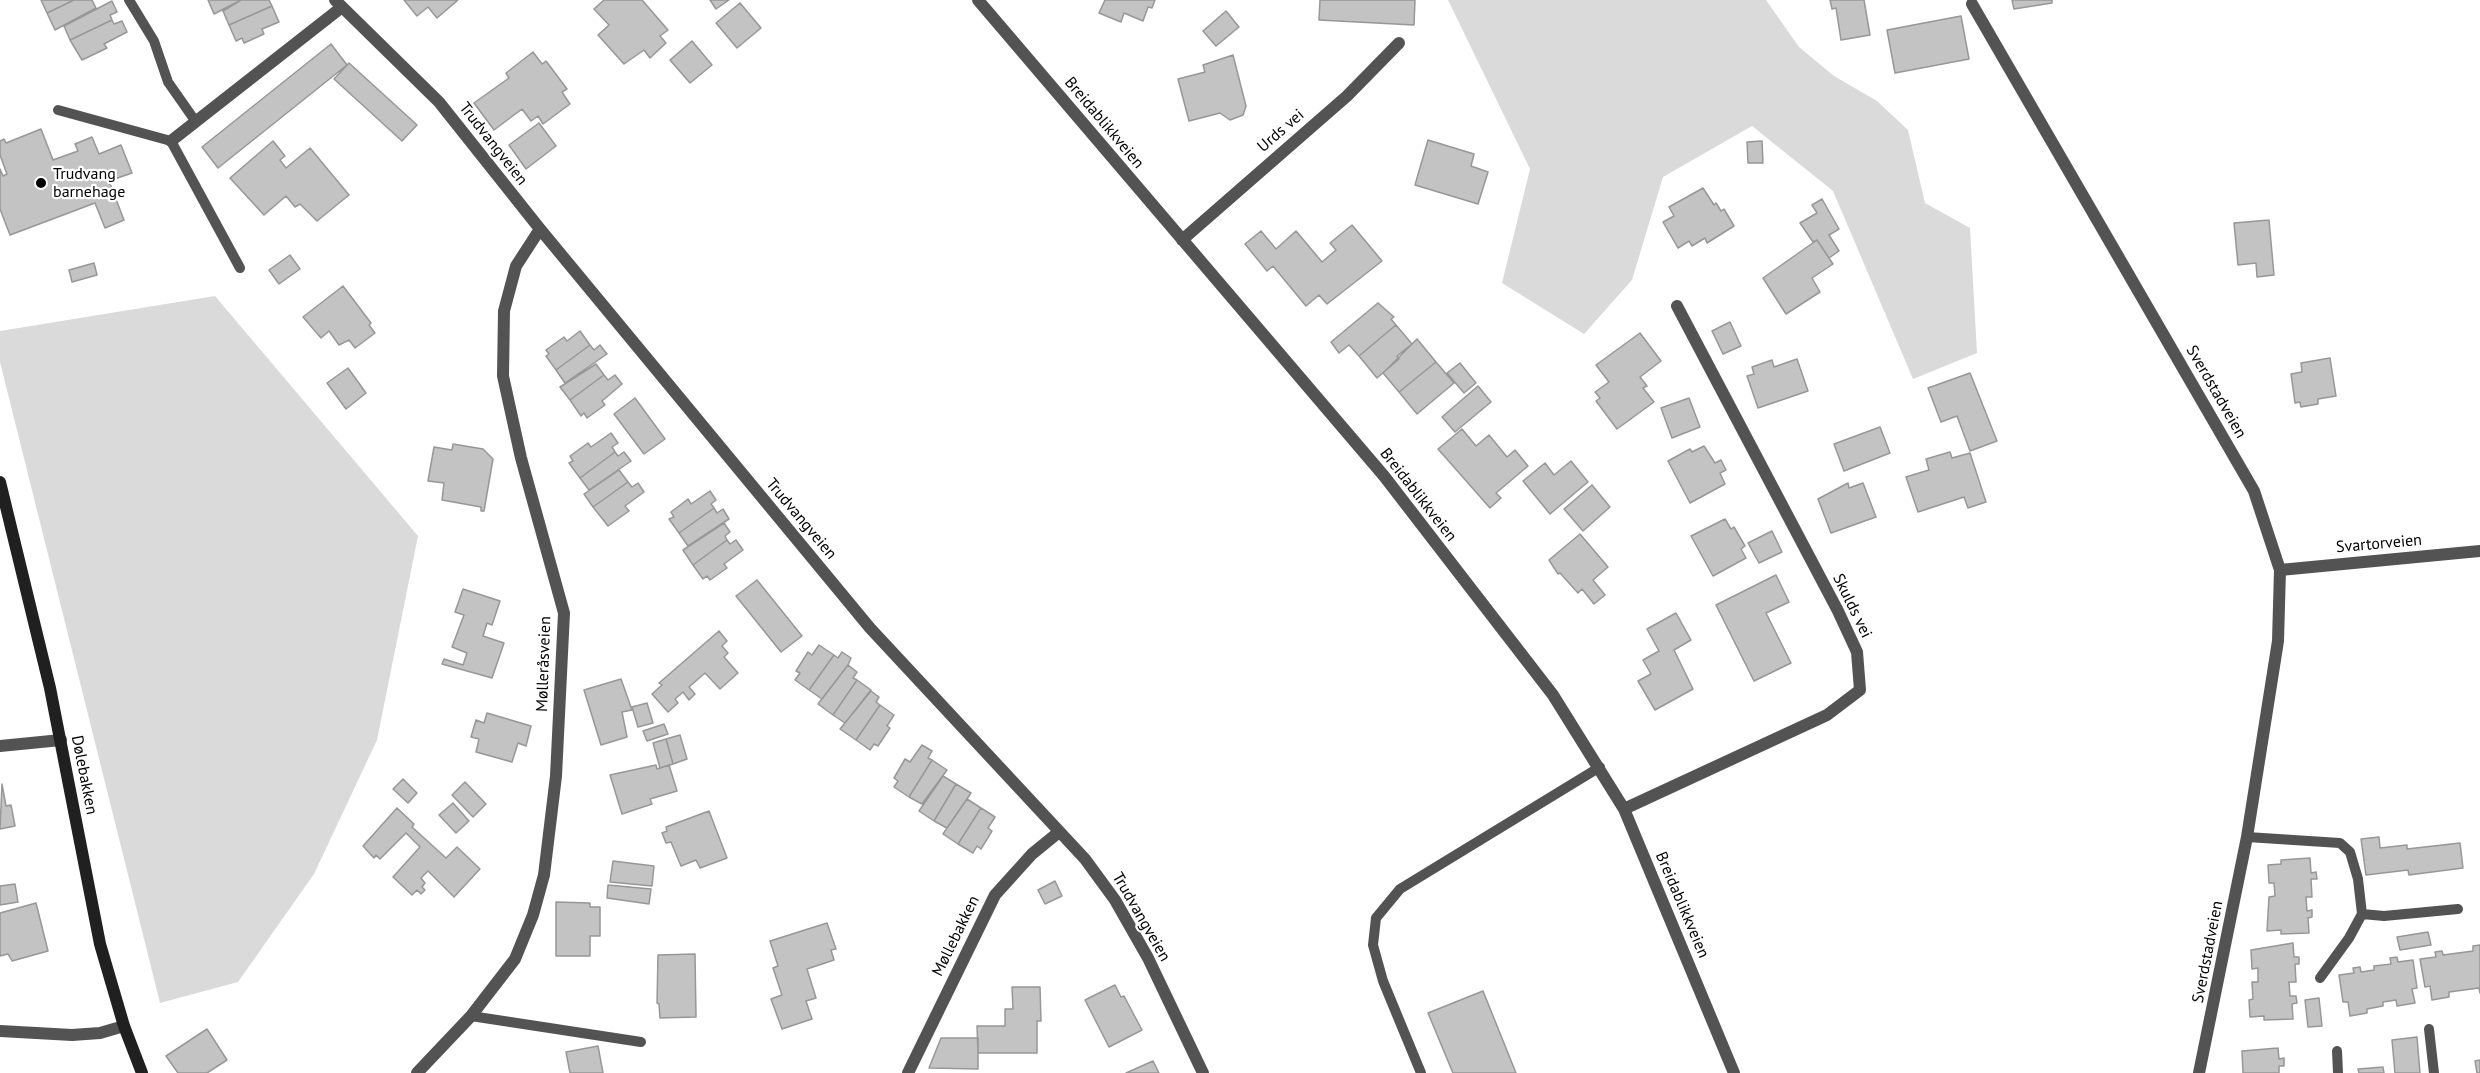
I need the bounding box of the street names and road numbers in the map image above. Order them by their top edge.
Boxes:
street label: Breidablikkveien [1060,73,1148,173]
street label: Trudvangveien [455,99,531,189]
street label: Urds vei [1254,106,1308,156]
street label: Sverdstadveien [2182,342,2250,442]
street label: Breidablikkveien [1376,444,1460,546]
street label: Trudvangveien [762,475,840,563]
street label: Svartorveien [2335,531,2423,557]
street label: Skulds vei [1828,571,1876,641]
street label: Mølleråsveien [533,616,555,712]
street label: Dølebakken [67,734,101,816]
street label: Breidablikkveien [1651,849,1713,961]
street label: Trudvangveien [1108,869,1174,965]
street label: Møllebakken [928,893,984,979]
street label: Sverdstadveien [2189,899,2227,1005]

